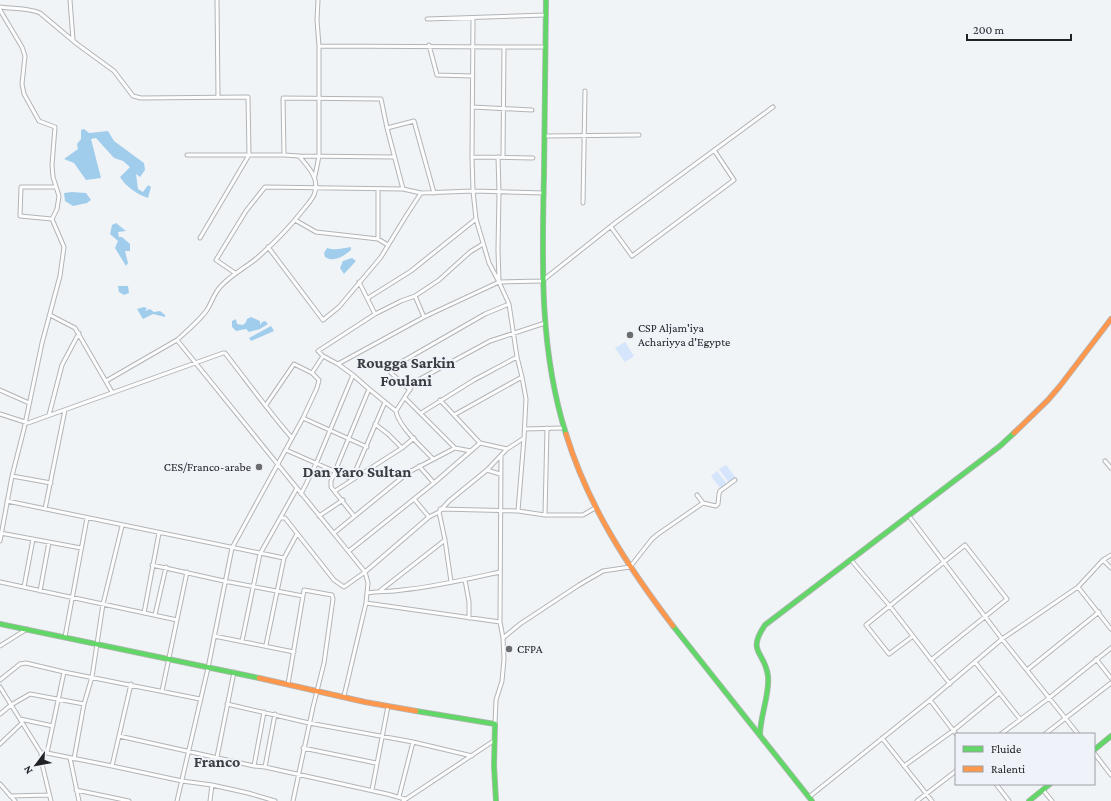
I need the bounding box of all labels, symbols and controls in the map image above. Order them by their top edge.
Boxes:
scale bar [967,16,1071,42]
text: 200 m [973,23,1005,37]
place label: CSP Aljam'iya Achariyya d'Egypte [638,321,730,349]
marker: CSP Aljam'iya Achariyya d'Egypte [625,330,635,340]
district label: Rougga Sarkin Foulani [357,354,455,389]
place label: CES/Franco-arabe [164,460,251,474]
marker: CES/Franco-arabe [254,462,264,472]
district label: Dan Yaro Sultan [303,463,411,480]
place label: CFPA [517,642,543,656]
marker: CFPA [504,644,514,654]
legend [955,733,1095,785]
text: Fluide [991,742,1021,756]
north arrow [16,745,56,785]
district label: Franco [194,753,240,770]
text: Ralenti [991,762,1025,776]
text: N [20,764,35,777]

